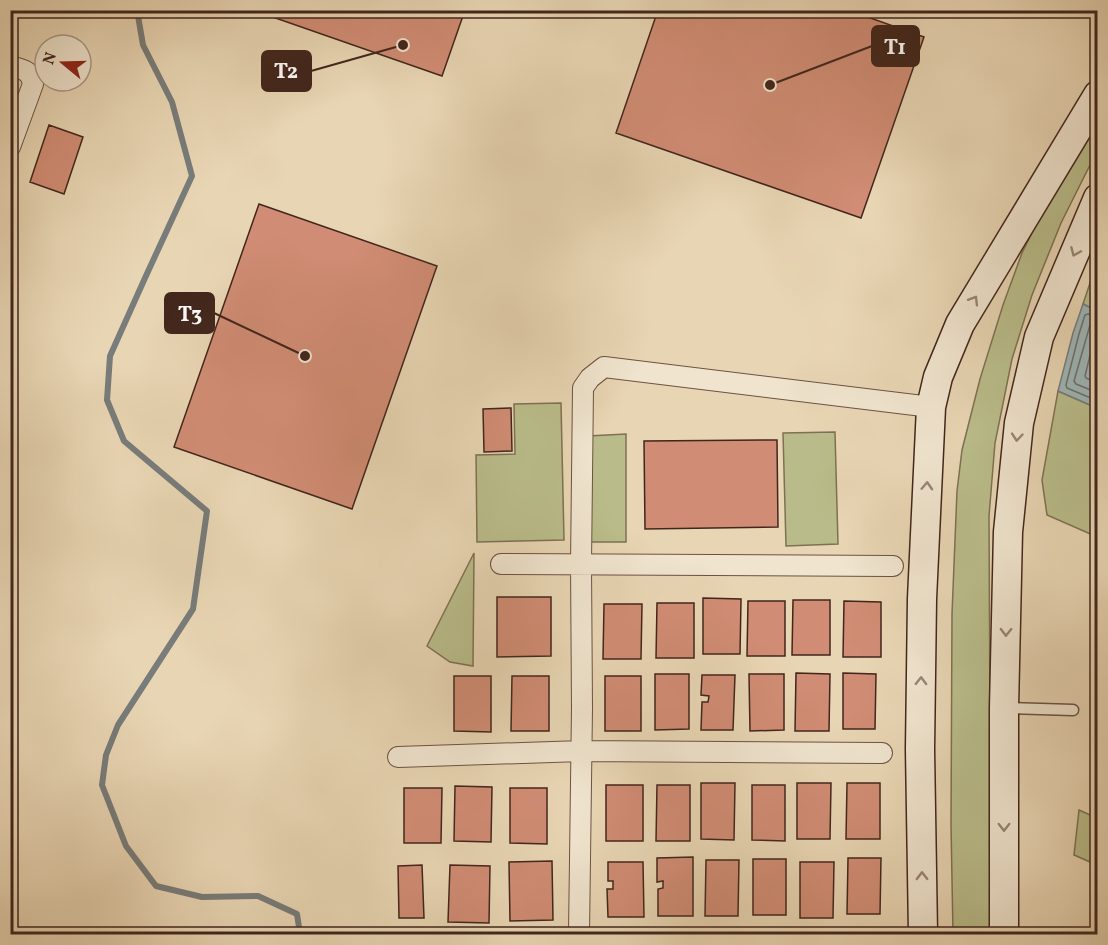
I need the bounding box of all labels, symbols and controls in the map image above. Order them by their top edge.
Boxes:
callout: T1 [872,26,919,66]
north arrow [33,33,93,93]
text: T1 [884,33,906,64]
text: N [38,49,63,68]
callout: T2 [262,51,311,91]
text: T2 [274,57,298,88]
one-way arrow [1070,245,1082,256]
callout: T3 [165,293,214,333]
one-way arrow [967,296,979,306]
text: T3 [178,300,202,331]
one-way arrow [1011,433,1024,442]
one-way arrow [921,482,933,491]
one-way arrow [1000,627,1012,636]
one-way arrow [915,677,927,686]
one-way arrow [998,822,1010,831]
one-way arrow [916,872,928,881]

